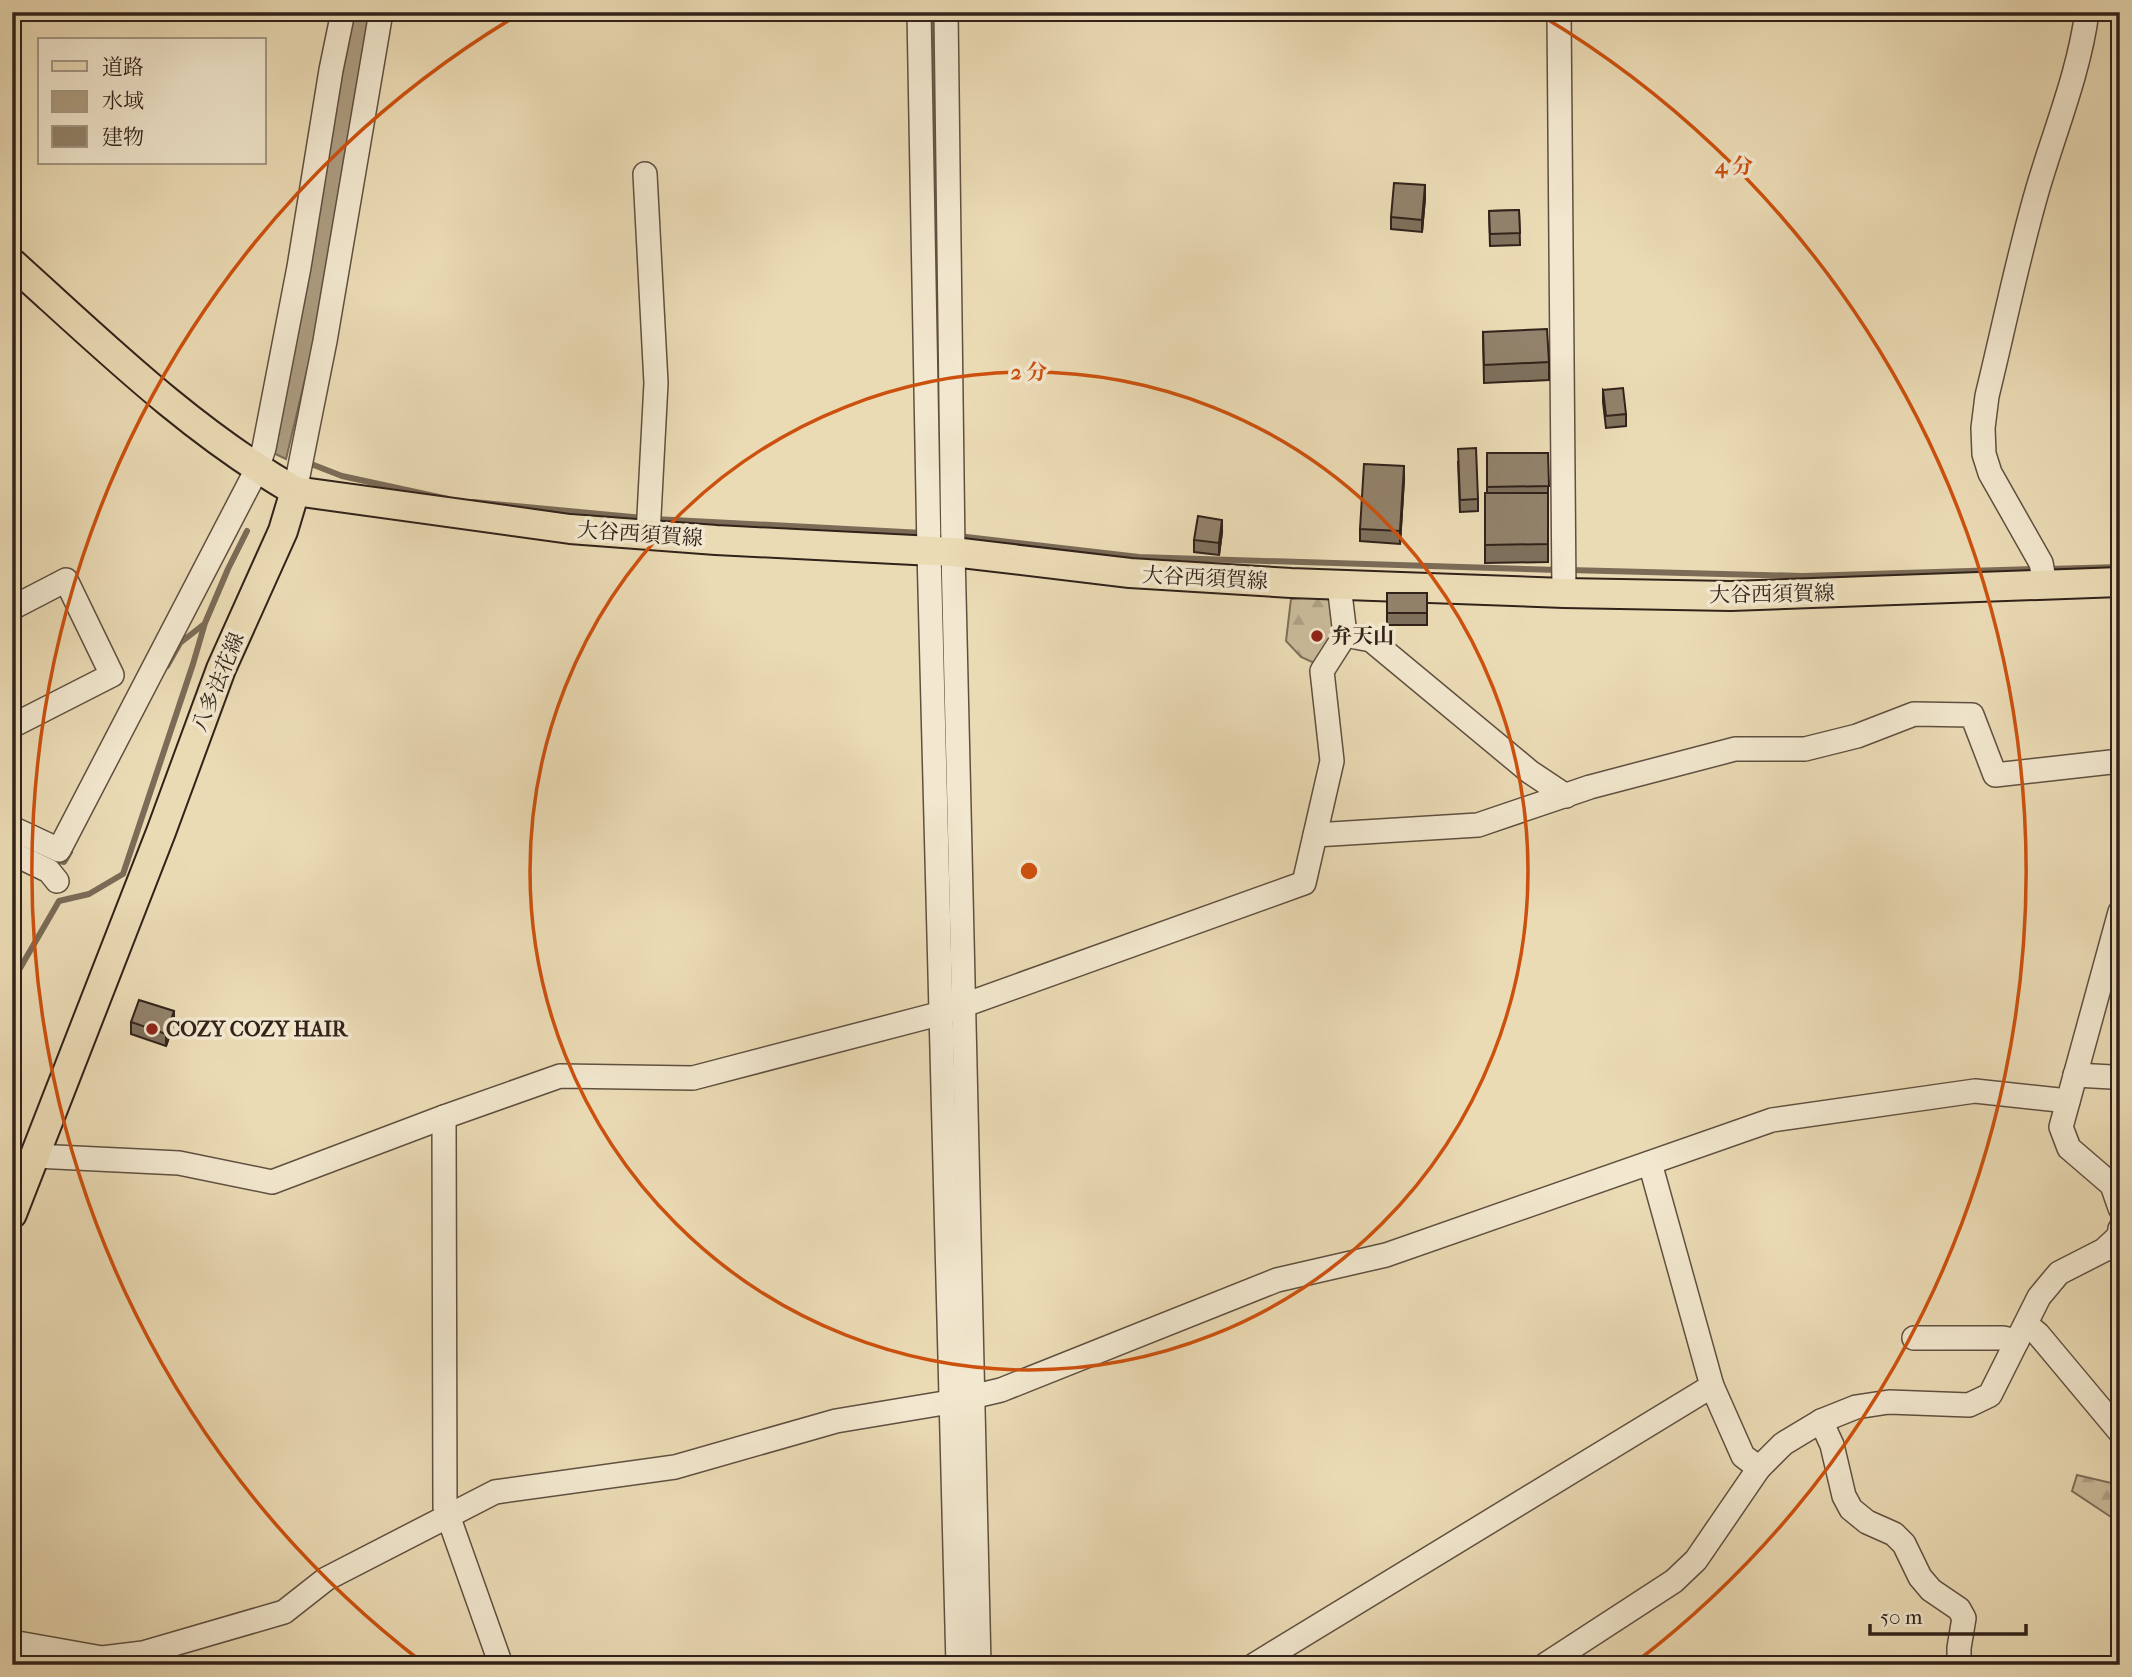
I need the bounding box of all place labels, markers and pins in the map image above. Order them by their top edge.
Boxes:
place label: 弁天山 [1331,624,1394,648]
marker: 弁天山 [1309,628,1325,644]
centre of rings [1017,859,1041,883]
place label: COZY COZY HAIR [166,1017,349,1041]
marker: COZY COZY HAIR [144,1021,160,1037]

